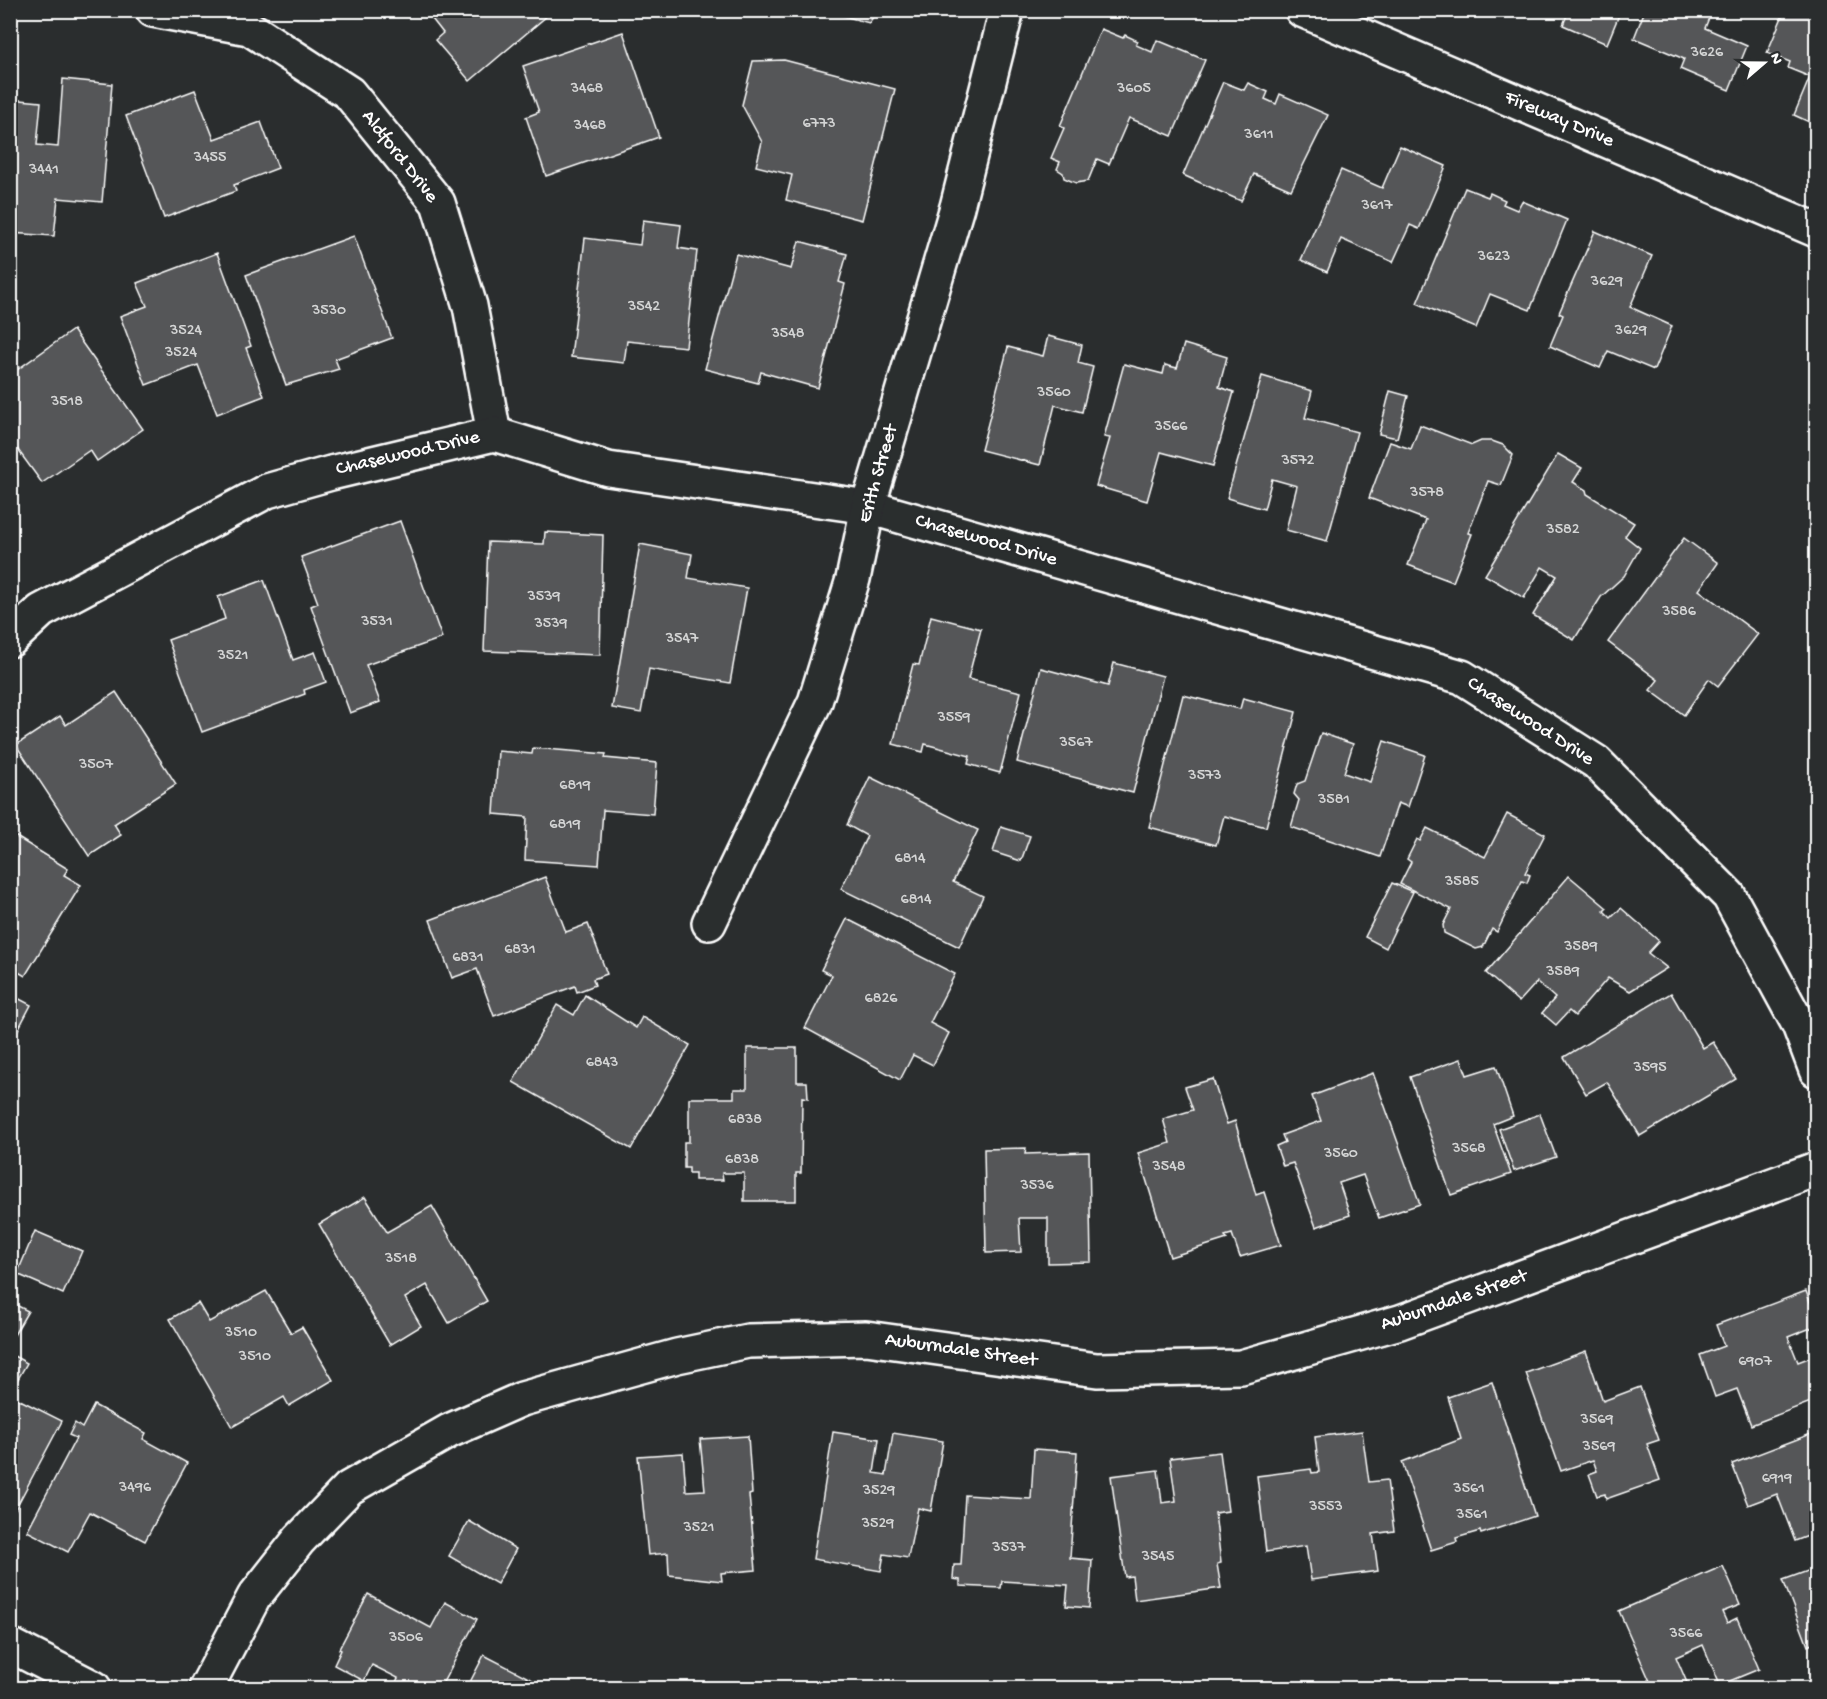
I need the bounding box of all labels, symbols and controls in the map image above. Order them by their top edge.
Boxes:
north arrow [1734,33,1794,93]
house number: 3626 [1690,44,1724,63]
text: N [1764,51,1786,68]
house number: 3468 [570,80,604,99]
house number: 3605 [1116,80,1151,99]
street label: Fireway Drive [1500,86,1618,154]
street label: Aldford Drive [356,106,443,209]
house number: 6773 [802,115,836,134]
house number: 3468 [573,117,607,136]
house number: 3611 [1243,126,1274,145]
house number: 3455 [193,149,226,168]
house number: 3441 [28,161,59,180]
house number: 3617 [1360,197,1393,216]
house number: 3623 [1477,248,1510,267]
house number: 3629 [1590,273,1623,292]
house number: 3542 [627,298,660,317]
house number: 3530 [311,302,346,321]
house number: 3524 [169,322,202,341]
house number: 3629 [1614,322,1647,341]
house number: 3548 [770,325,805,344]
house number: 3524 [164,344,197,363]
house number: 3560 [1036,384,1071,403]
house number: 3518 [50,393,83,412]
house number: 3566 [1154,418,1188,437]
street label: Erith Street [854,421,904,526]
street label: Chasewood Drive [334,426,483,482]
house number: 3572 [1281,452,1315,471]
house number: 3578 [1409,484,1444,503]
street label: Chasewood Drive [912,510,1060,572]
house number: 3582 [1545,521,1580,540]
house number: 3539 [526,588,561,607]
house number: 3586 [1661,603,1697,622]
house number: 3531 [360,613,393,632]
house number: 3539 [533,615,568,634]
house number: 3547 [665,630,699,649]
house number: 3521 [216,647,249,666]
street label: Chasewood Drive [1462,672,1598,772]
house number: 3559 [936,709,971,728]
house number: 3567 [1058,734,1093,753]
house number: 3507 [78,756,114,775]
house number: 3573 [1187,767,1222,786]
house number: 6819 [559,777,591,796]
house number: 3581 [1317,791,1350,810]
house number: 6819 [549,816,581,835]
house number: 6814 [895,850,926,869]
house number: 3585 [1444,873,1479,892]
house number: 6814 [901,891,932,910]
house number: 3589 [1563,938,1598,957]
house number: 6831 [504,941,536,960]
house number: 6831 [452,949,484,968]
house number: 3589 [1545,963,1580,982]
house number: 6826 [865,990,898,1009]
house number: 6843 [586,1054,618,1073]
house number: 3595 [1632,1059,1667,1078]
house number: 6838 [728,1111,762,1130]
house number: 3568 [1451,1140,1486,1159]
house number: 3560 [1323,1145,1358,1164]
house number: 6838 [725,1151,759,1170]
house number: 3548 [1151,1158,1186,1177]
house number: 3536 [1019,1177,1054,1196]
house number: 3518 [384,1250,417,1269]
street label: Auburndale Street [1378,1265,1532,1337]
house number: 3510 [224,1324,257,1343]
street label: Auburndale Street [883,1329,1040,1373]
house number: 3510 [238,1348,271,1367]
house number: 6907 [1738,1353,1772,1372]
house number: 3569 [1580,1411,1613,1430]
house number: 3569 [1582,1438,1615,1457]
house number: 6919 [1762,1470,1792,1489]
house number: 3496 [118,1479,152,1498]
house number: 3561 [1452,1480,1485,1499]
house number: 3529 [862,1482,895,1501]
house number: 3553 [1308,1498,1343,1517]
house number: 3561 [1455,1506,1488,1525]
house number: 3529 [861,1515,894,1534]
house number: 3521 [682,1519,715,1538]
house number: 3537 [991,1539,1026,1558]
house number: 3545 [1141,1548,1174,1567]
house number: 3566 [1669,1625,1703,1644]
house number: 3506 [388,1629,424,1648]

